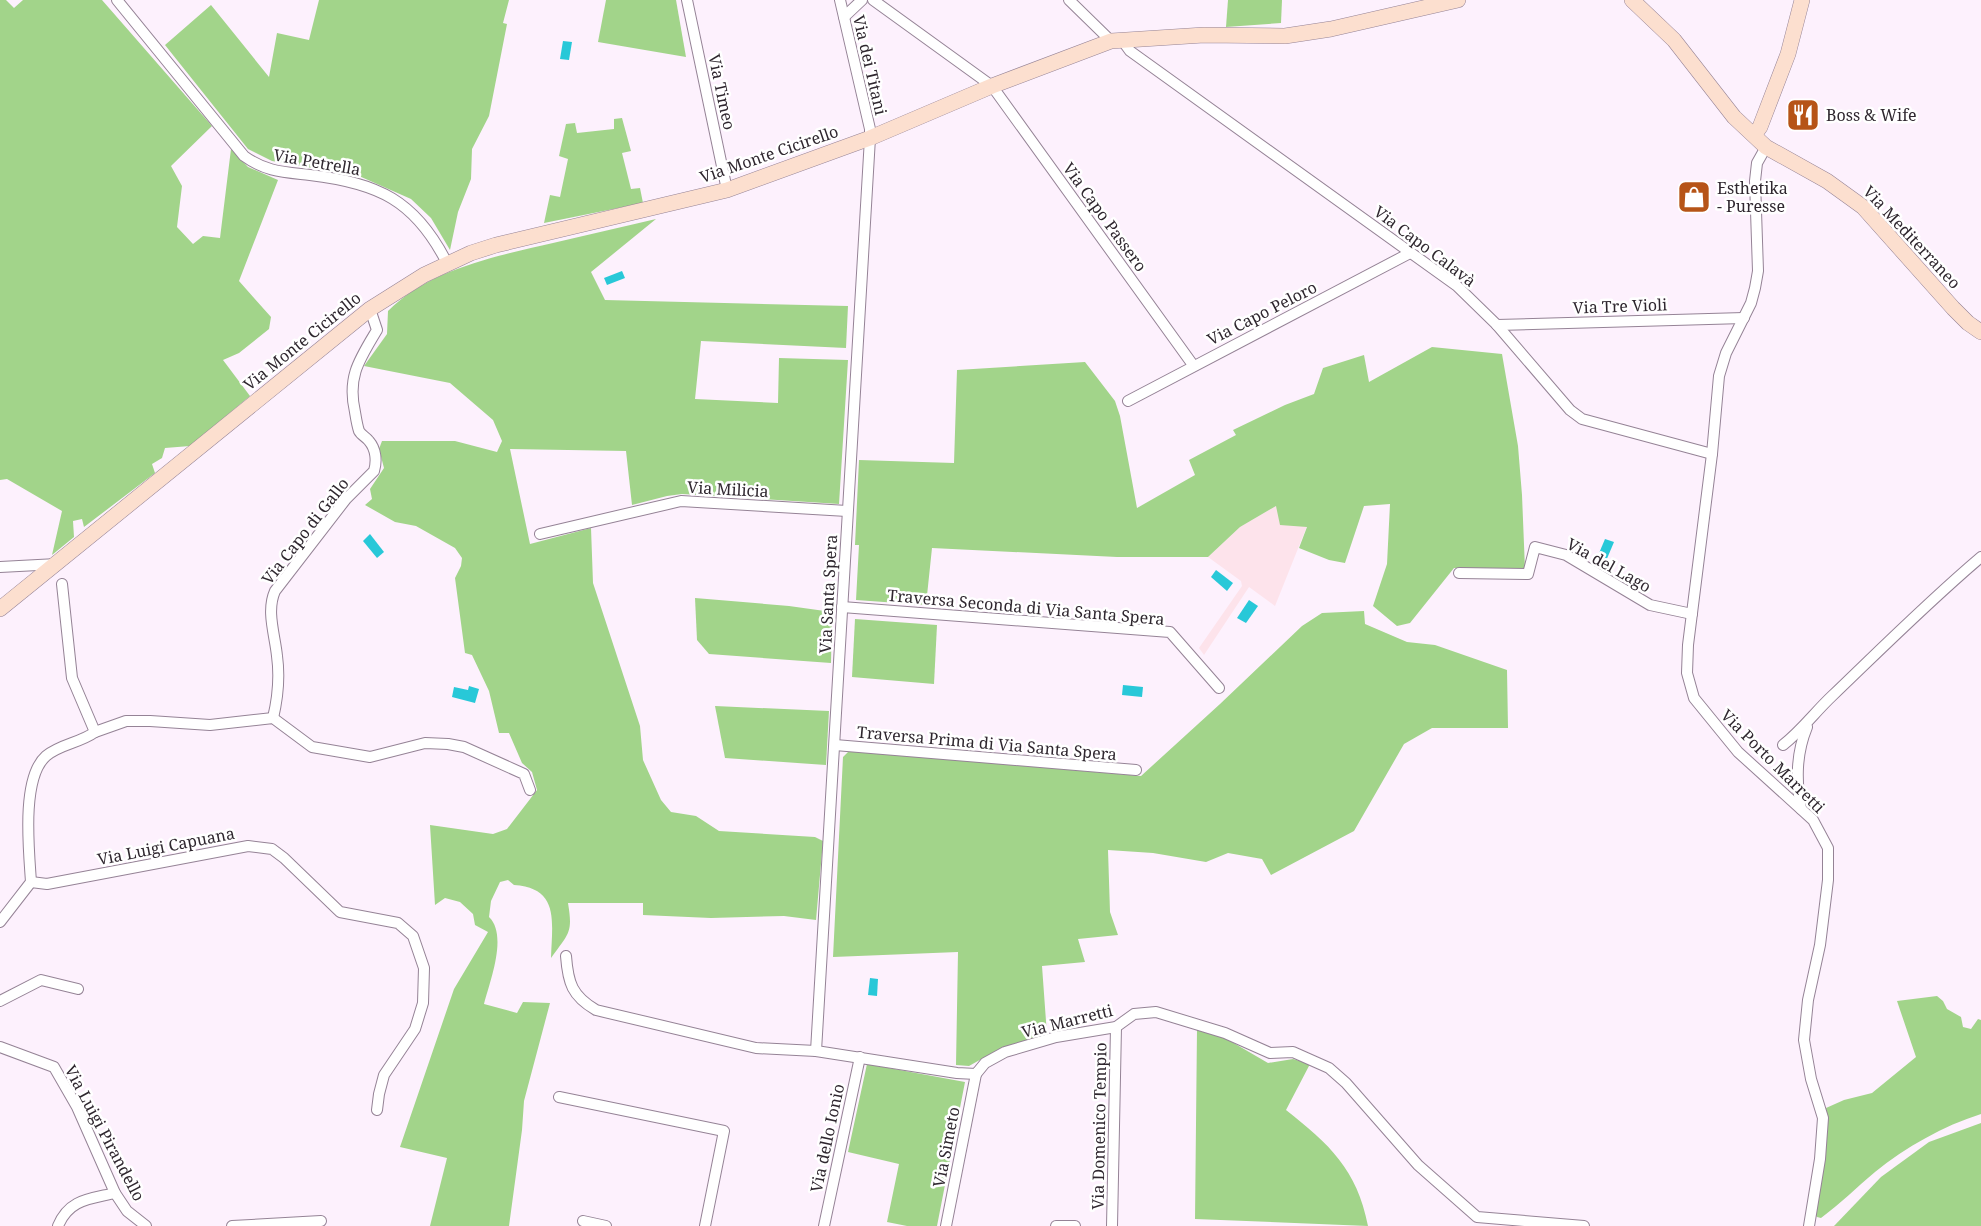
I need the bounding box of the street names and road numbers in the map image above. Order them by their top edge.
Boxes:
street label: Via dei Titani [848,13,892,117]
street label: Via Timeo [703,52,741,132]
street label: Via Monte Cicirello [697,120,841,188]
street label: Via Petrella [272,144,362,180]
street label: Via Capo Passero [1058,158,1152,276]
street label: Via Mediterraneo [1858,181,1966,293]
street label: Via Capo Calavà [1370,200,1480,292]
street label: Via Capo Peloro [1203,276,1321,350]
street label: Via Monte Cicirello [239,287,365,395]
street label: Via Tre Violi [1572,293,1668,319]
street label: Via Capo di Gallo [256,473,354,589]
street label: Via Milicia [687,476,769,502]
street label: Via del Lago [1563,533,1655,597]
street label: Via Santa Spera [814,534,842,654]
street label: Traversa Seconda di Via Santa Spera [887,584,1165,630]
street label: Via Porto Marretti [1716,704,1830,818]
street label: Traversa Prima di Via Santa Spera [856,721,1118,765]
street label: Via Luigi Capuana [95,822,237,870]
street label: Via Marretti [1019,999,1115,1043]
street label: Via Domenico Tempio [1087,1042,1111,1210]
street label: Via Luigi Pirandello [60,1061,150,1205]
street label: Via dello Ionio [805,1082,849,1194]
street label: Via Simeto [927,1105,965,1189]

